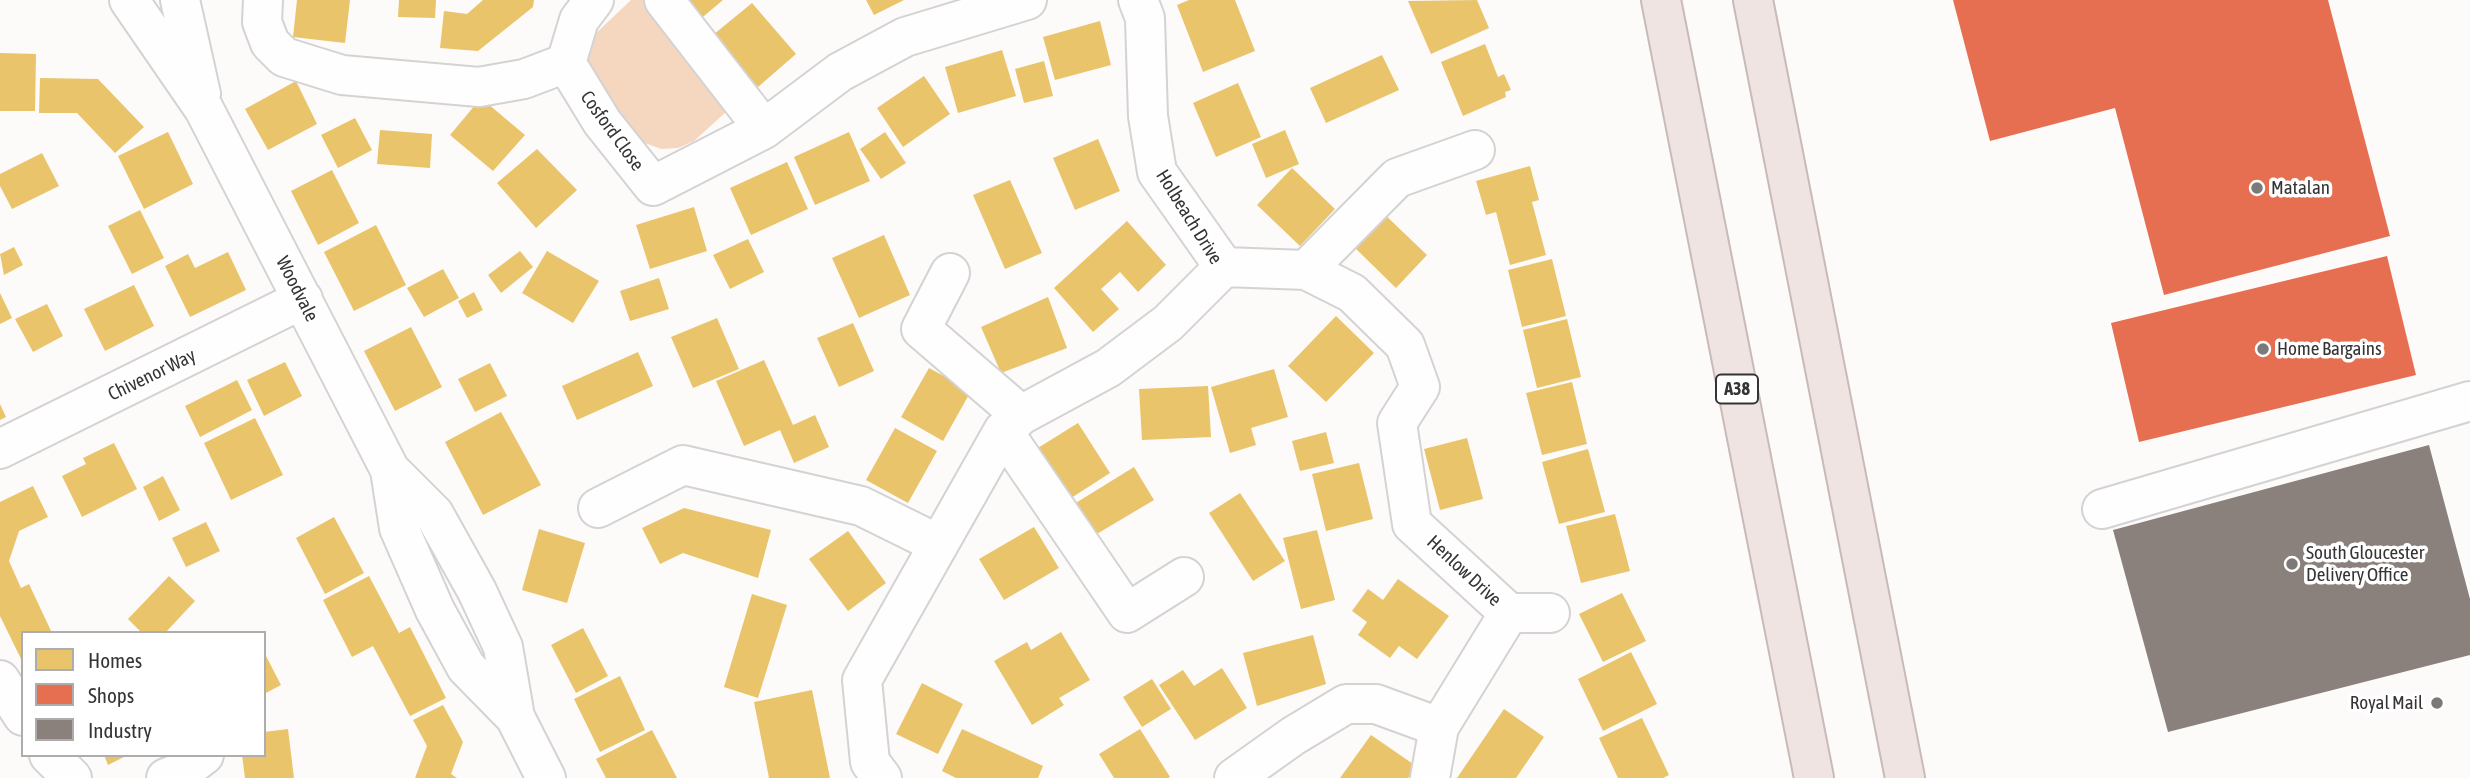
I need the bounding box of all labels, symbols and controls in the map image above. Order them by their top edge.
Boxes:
street label: Cosford Close [575,87,649,175]
street label: Holbeach Drive [1151,166,1227,268]
place label: Matalan [2271,177,2330,199]
marker: Matalan [2249,180,2265,196]
street label: Woodvale [271,253,323,325]
place label: Home Bargains [2277,338,2382,360]
marker: Home Bargains [2255,341,2271,357]
street label: Chivenor Way [104,344,200,406]
road number: A38 [1716,374,1758,404]
street label: Henlow Drive [1422,531,1506,611]
place label: South Gloucester Delivery Office [2306,542,2424,586]
marker: South Gloucester Delivery Office [2284,556,2300,572]
legend [21,631,266,757]
text: Homes [88,648,142,672]
text: Shops [88,683,134,707]
place label: Royal Mail [2350,692,2423,714]
marker: Royal Mail [2429,695,2445,711]
text: Industry [88,718,152,742]

